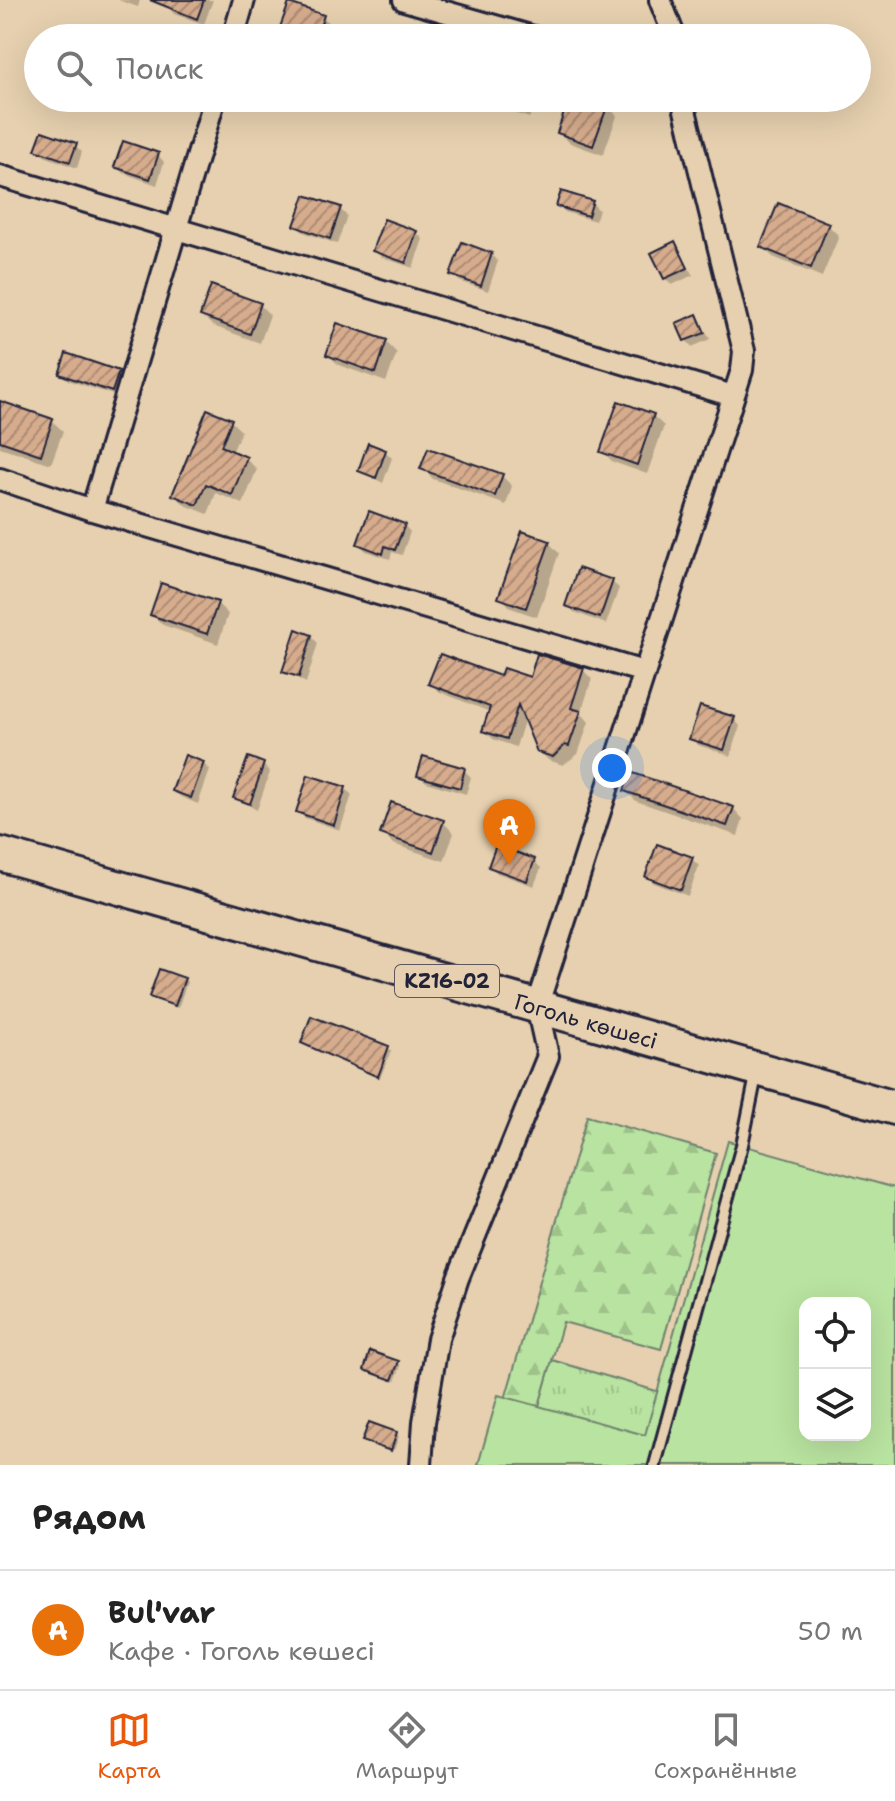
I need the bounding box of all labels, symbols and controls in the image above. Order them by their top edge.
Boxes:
search box [24,24,871,112]
icon: search [52,46,96,90]
text: Поиск [116,48,204,89]
your location [592,748,632,788]
pin: A [483,799,535,865]
road number: KZ16-02 [395,965,499,997]
street label: Гоголь көшесі [511,987,661,1056]
map controls [799,1297,871,1441]
button: locate [799,1297,871,1369]
button: layers [799,1369,871,1441]
text: Рядом [32,1494,146,1540]
text: Bul'var [108,1592,215,1633]
text: A [48,1613,68,1648]
text: 50 m [798,1613,863,1648]
text: Кафе · Гоголь көшесі [108,1633,375,1668]
tab: Карта [98,1708,161,1785]
tab: Маршрут [356,1708,458,1785]
tab: Сохранённые [654,1708,797,1785]

